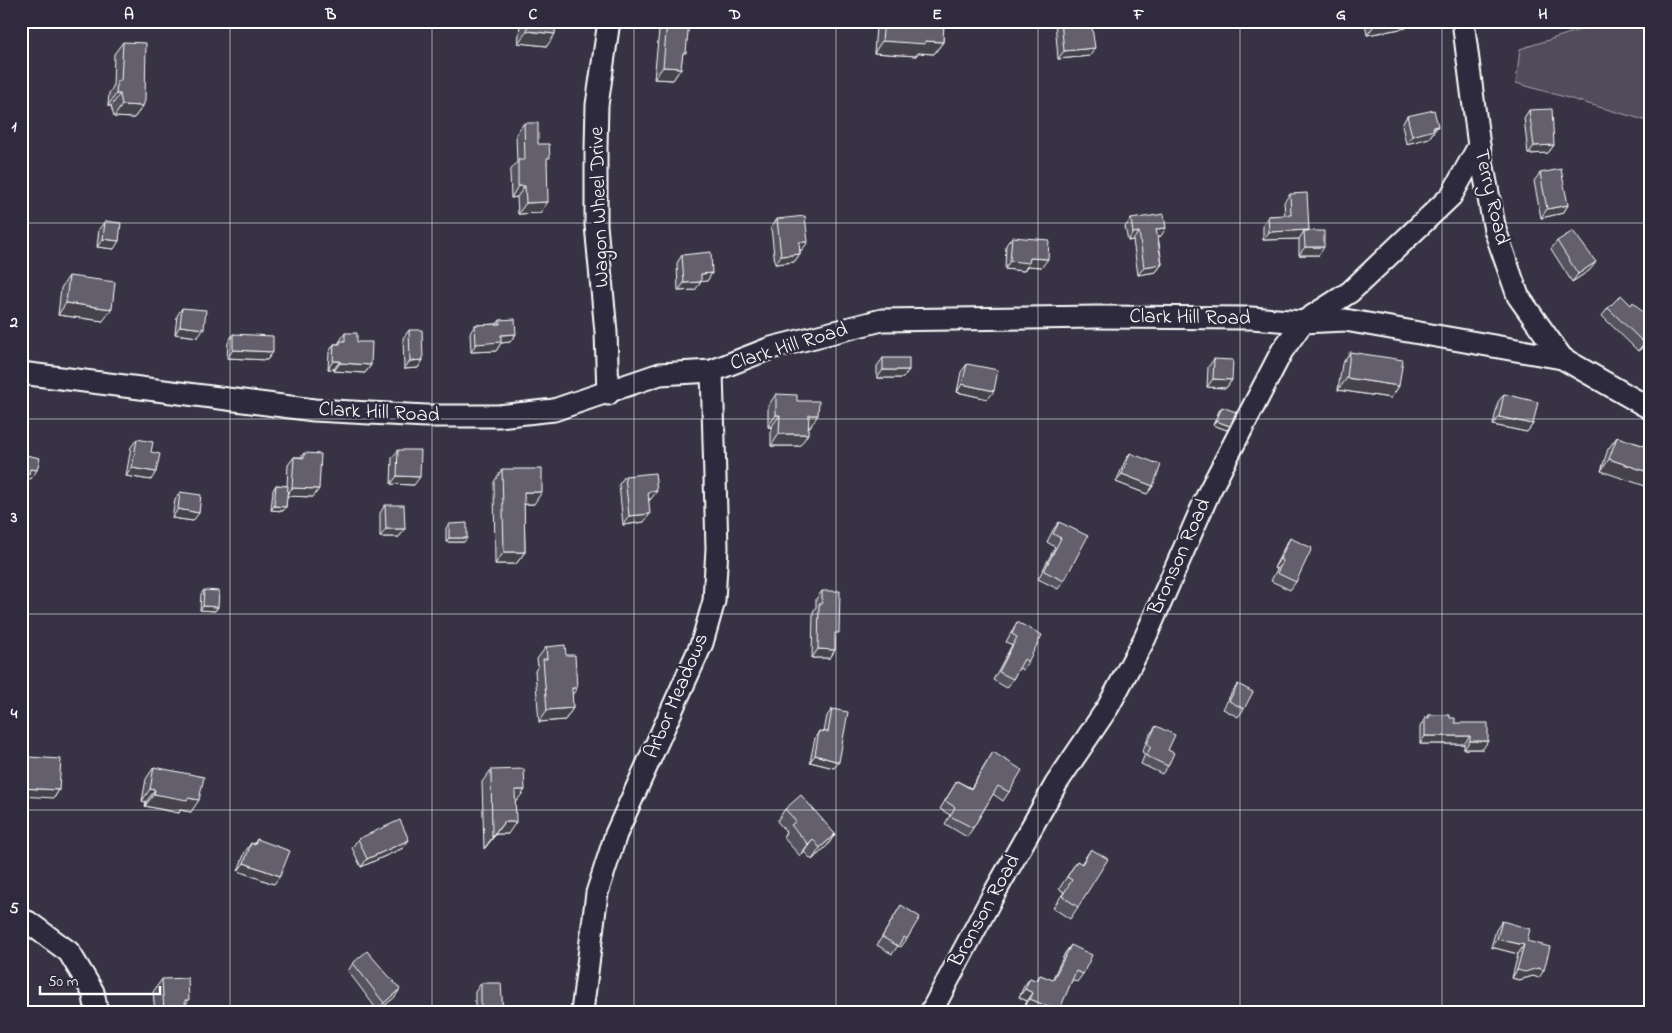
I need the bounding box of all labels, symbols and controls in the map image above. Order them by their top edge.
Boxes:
text: A [124,3,134,27]
text: B [325,3,337,27]
text: C [529,3,538,27]
text: D [728,3,741,27]
text: E [932,3,942,27]
text: F [1133,3,1145,27]
text: G [1336,3,1346,27]
text: H [1538,3,1548,27]
text: 1 [11,115,17,139]
street label: Wagon Wheel Drive [582,125,620,288]
street label: Terry Road [1464,146,1517,248]
street label: Clark Hill Road [1129,302,1251,334]
text: 2 [9,311,18,335]
street label: Clark Hill Road [727,315,852,379]
street label: Clark Hill Road [318,395,441,431]
street label: Bronson Road [1141,494,1219,621]
text: 3 [10,506,18,530]
street label: Arbor Meadows [637,629,717,763]
text: 4 [10,702,18,726]
street label: Bronson Road [941,849,1028,974]
text: 5 [9,897,19,921]
scale bar [40,963,160,995]
text: 50 m [48,971,79,993]

